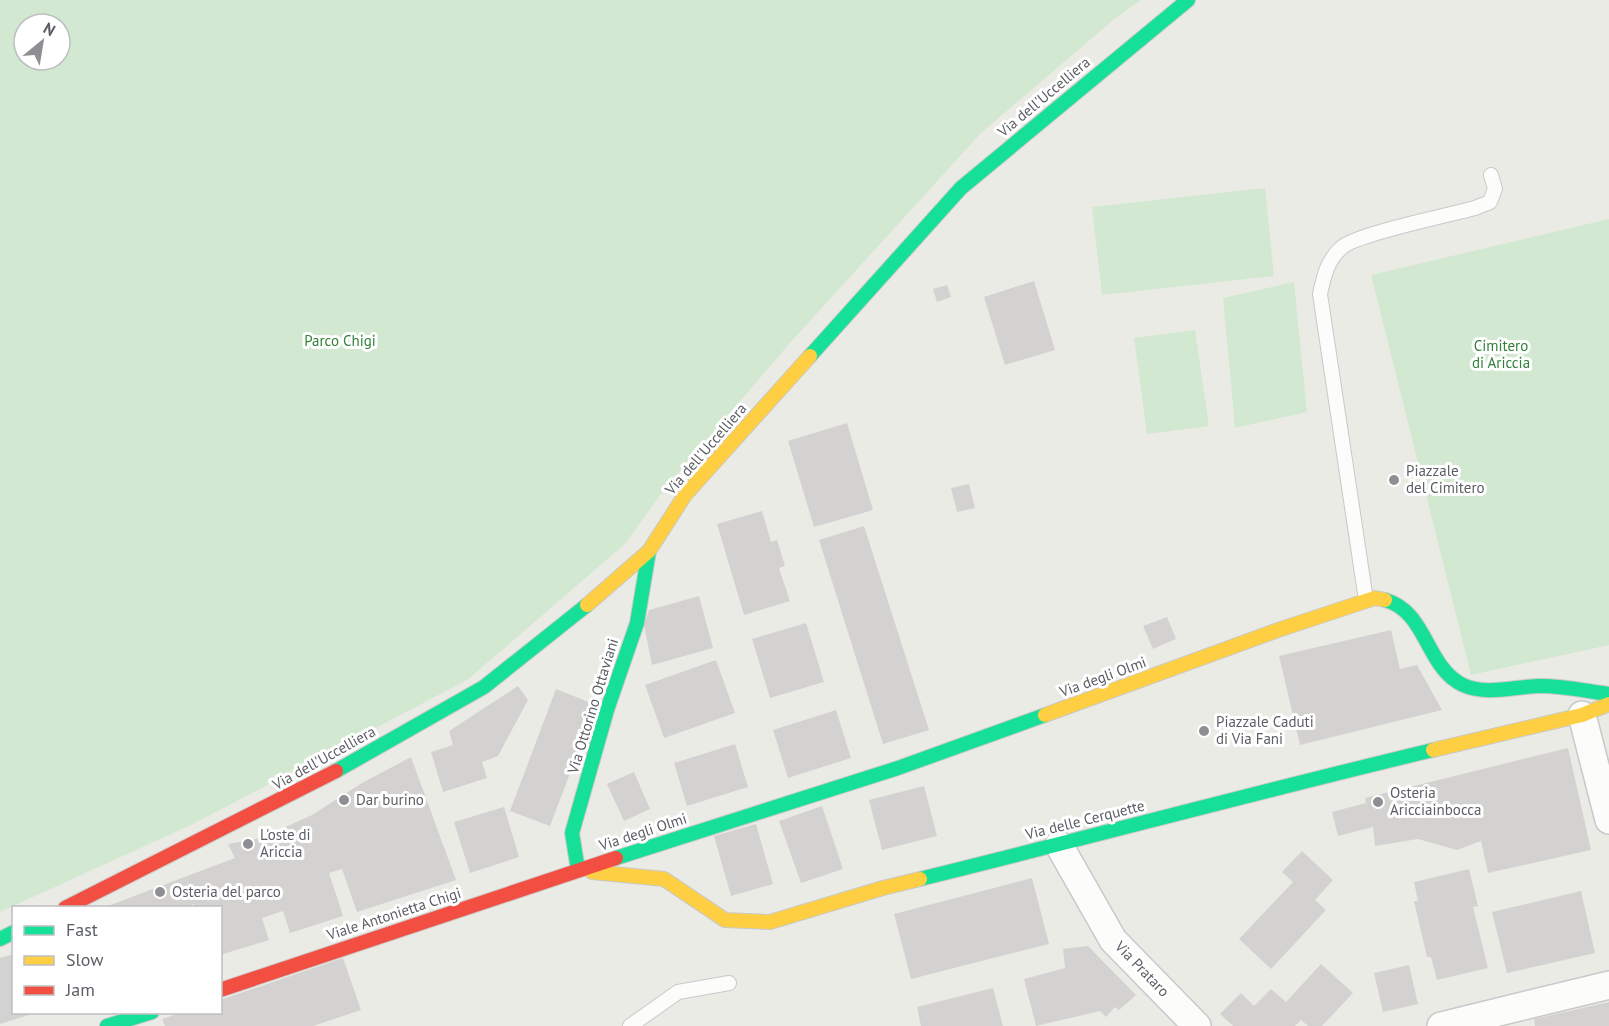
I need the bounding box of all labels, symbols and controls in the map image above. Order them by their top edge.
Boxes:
north arrow [12,12,72,72]
text: N [40,18,59,40]
street label: Via dell'Uccelliera [993,52,1094,141]
park label: Parco Chigi [304,331,376,350]
park label: Cimitero di Ariccia [1472,336,1530,372]
street label: Via dell'Uccelliera [660,399,750,499]
place label: Piazzale del Cimitero [1406,461,1485,497]
marker: Piazzale del Cimitero [1387,473,1401,487]
street label: Via Ottorino Ottaviani [563,636,622,777]
street label: Via degli Olmi [1056,652,1149,701]
place label: Piazzale Caduti di Via Fani [1216,712,1314,748]
street label: Via dell'Uccelliera [268,721,379,794]
marker: Piazzale Caduti di Via Fani [1197,724,1211,738]
place label: Osteria Aricciainbocca [1390,783,1482,819]
place label: Dar burino [356,790,424,809]
marker: Dar burino [337,793,351,807]
marker: Osteria Aricciainbocca [1371,795,1385,809]
street label: Via delle Cerquette [1022,796,1146,844]
street label: Via degli Olmi [596,808,689,855]
place label: L'oste di Ariccia [260,825,311,861]
marker: L'oste di Ariccia [241,837,255,851]
place label: Osteria del parco [172,882,281,901]
street label: Viale Antonietta Chigi [323,883,463,944]
marker: Osteria del parco [153,885,167,899]
legend [12,906,222,1014]
text: Fast [66,918,98,941]
street label: Via Prataro [1110,936,1174,1000]
text: Slow [66,948,104,971]
text: Jam [65,978,95,1001]

